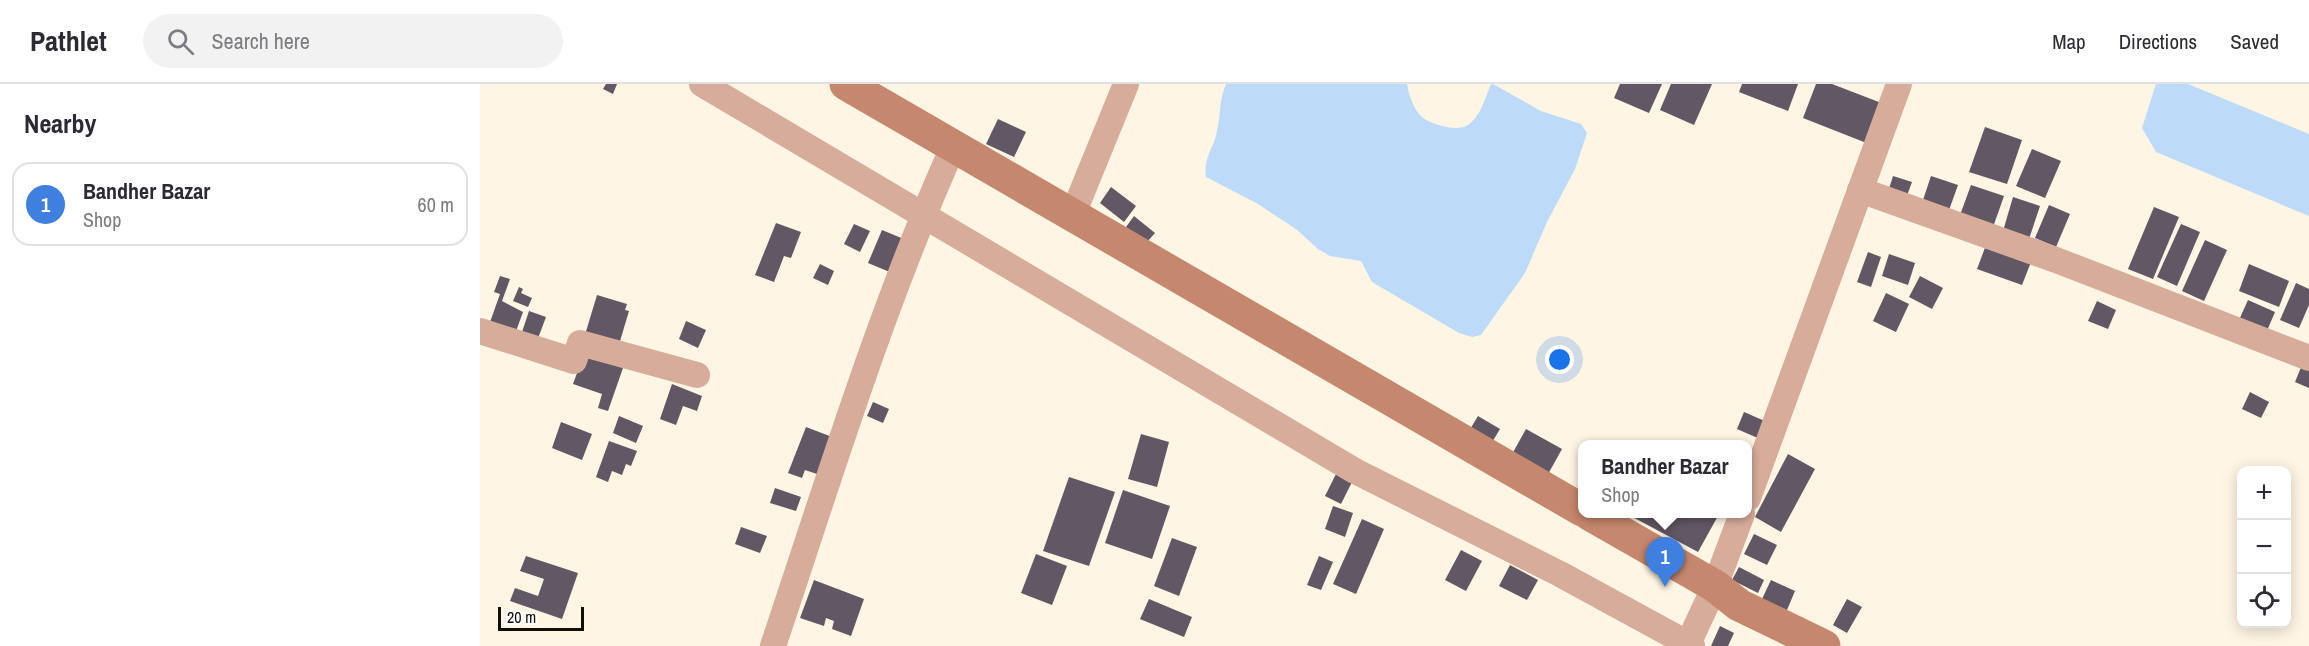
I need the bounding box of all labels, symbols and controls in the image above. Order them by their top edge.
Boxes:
search box [143,14,563,68]
text: Pathlet [30,22,107,60]
icon: search [164,25,197,58]
text: Search here [212,26,310,56]
text: Map [2052,27,2086,56]
text: Directions [2119,27,2197,56]
text: Saved [2230,27,2279,56]
text: Nearby [24,106,96,141]
text: Bandher Bazar [83,176,210,206]
text: 1 [41,191,50,218]
text: 60 m [418,191,454,218]
text: Shop [83,206,121,233]
your location [1545,345,1574,374]
popup [1578,440,1752,518]
text: Bandher Bazar [1601,451,1729,481]
map controls [2237,466,2291,628]
button: + [2237,466,2291,520]
text: Shop [1601,481,1640,508]
button: − [2237,520,2291,574]
pin: 1 [1646,538,1684,587]
button: locate [2237,574,2291,628]
scale bar [498,604,584,632]
text: 20 m [507,606,536,628]

